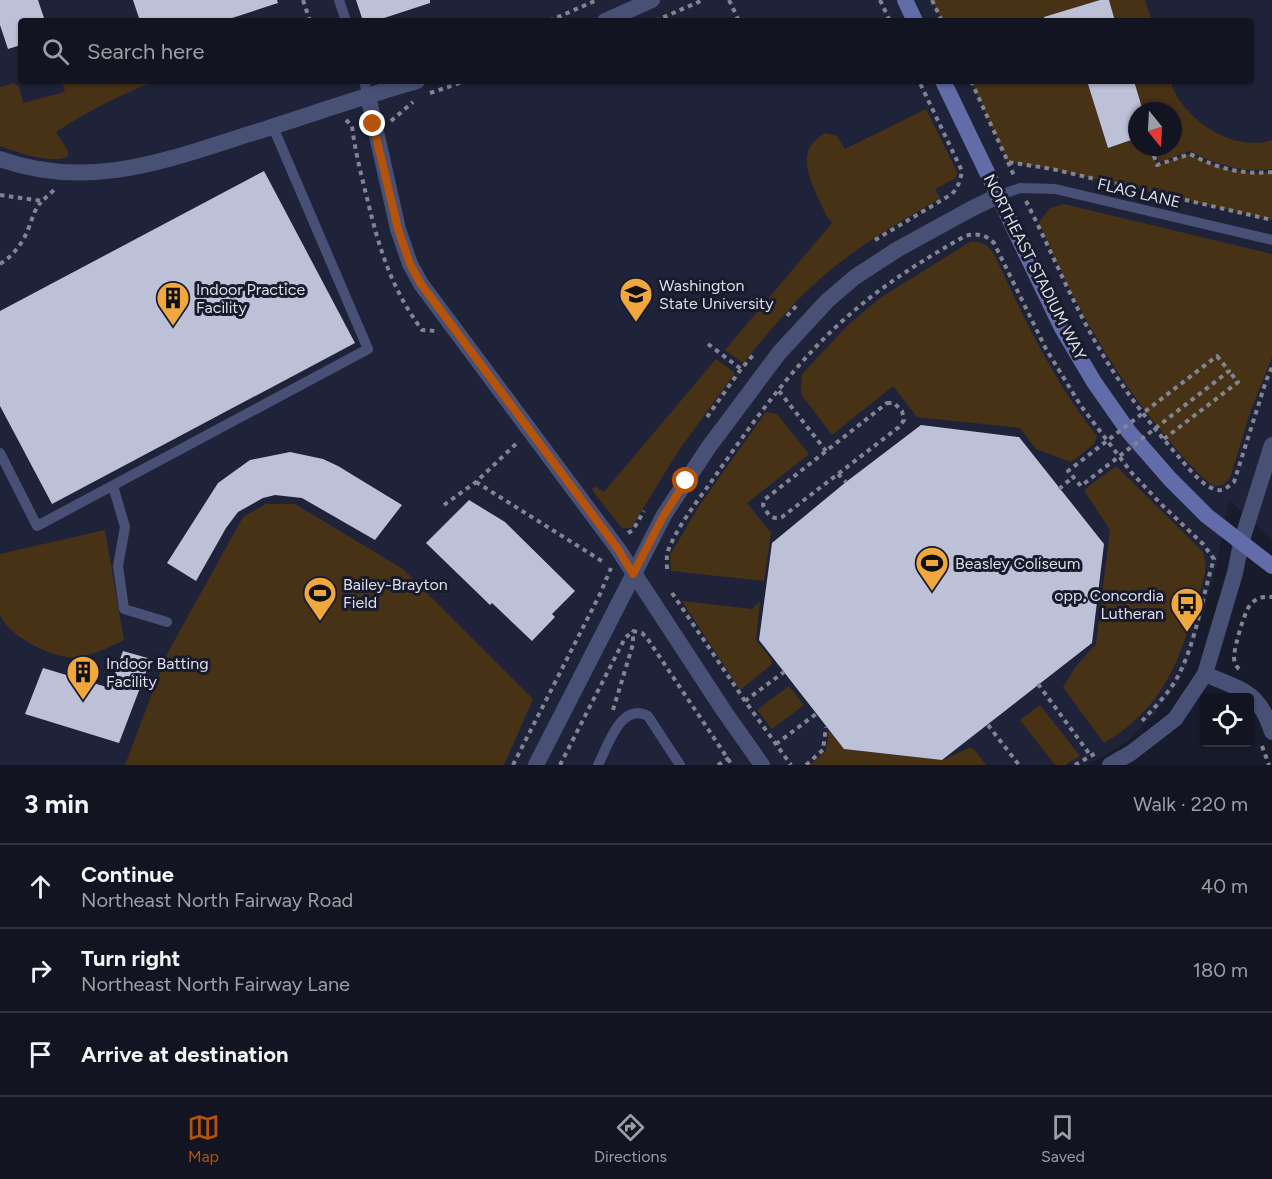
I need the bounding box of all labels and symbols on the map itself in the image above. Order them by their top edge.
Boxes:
north arrow [1128,102,1182,156]
route end [359,110,385,136]
street label: NORTHEAST STADIUM WAY [980,171,1090,363]
street label: FLAG LANE [1096,174,1182,212]
school or university icon: Washington State University [618,276,654,323]
place label: Washington State University [659,276,774,313]
building icon: Indoor Practice Facility [155,280,191,327]
place label: Indoor Practice Facility [196,280,305,317]
route start [672,467,698,493]
sports icon: Beasley Coliseum [914,545,950,592]
place label: Beasley Coliseum [955,554,1080,573]
sports icon: Bailey-Brayton Field [302,575,338,622]
place label: Bailey-Brayton Field [343,575,448,612]
place label: opp. Concordia Lutheran [1054,586,1164,623]
bus stop icon: opp. Concordia Lutheran [1169,586,1205,633]
building icon: Indoor Batting Facility [65,654,101,701]
place label: Indoor Batting Facility [106,654,209,691]

